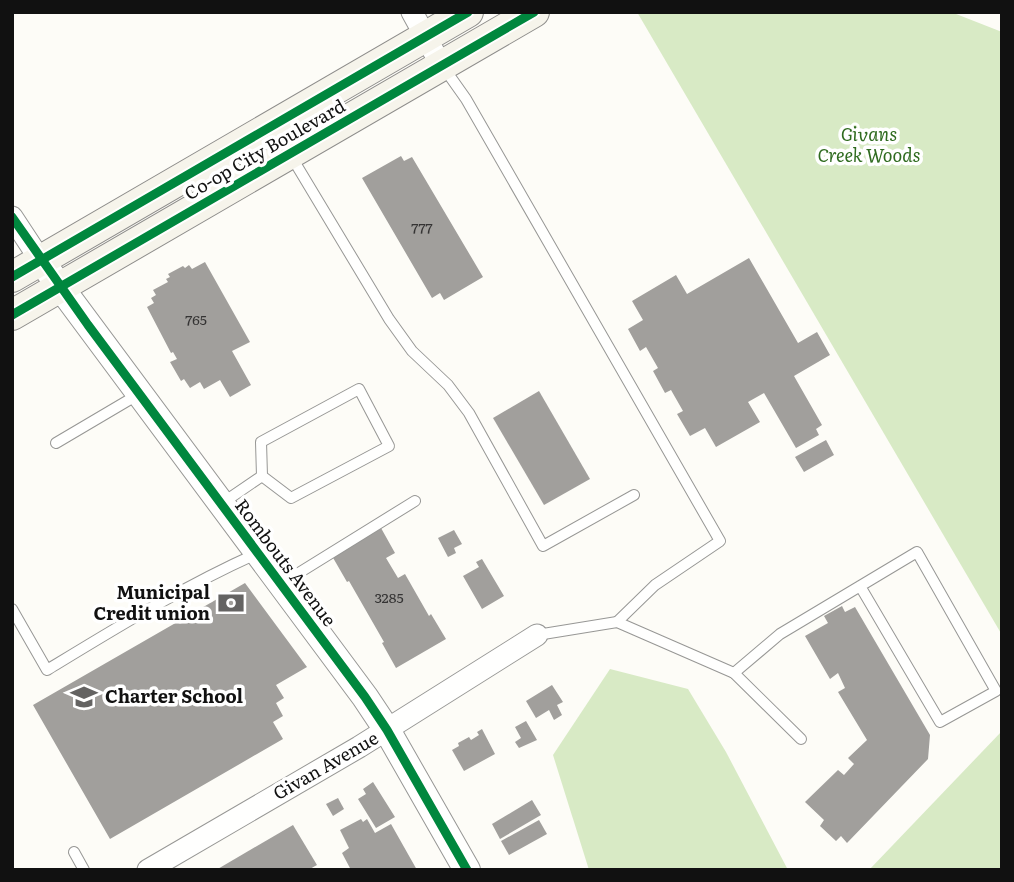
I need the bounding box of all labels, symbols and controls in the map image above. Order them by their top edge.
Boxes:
street label: Co-op City Boulevard [179,92,350,206]
park label: Givans Creek Woods [817,120,921,168]
house number: 777 [411,217,433,237]
house number: 765 [185,309,207,329]
street label: Rombouts Avenue [229,493,343,632]
place label: Municipal Credit union [93,578,210,626]
house number: 3285 [374,587,404,607]
bank icon: Municipal Credit union [216,588,246,618]
school or university icon: Charter School [69,682,99,712]
place label: Charter School [105,682,244,709]
street label: Givan Avenue [268,724,383,806]

